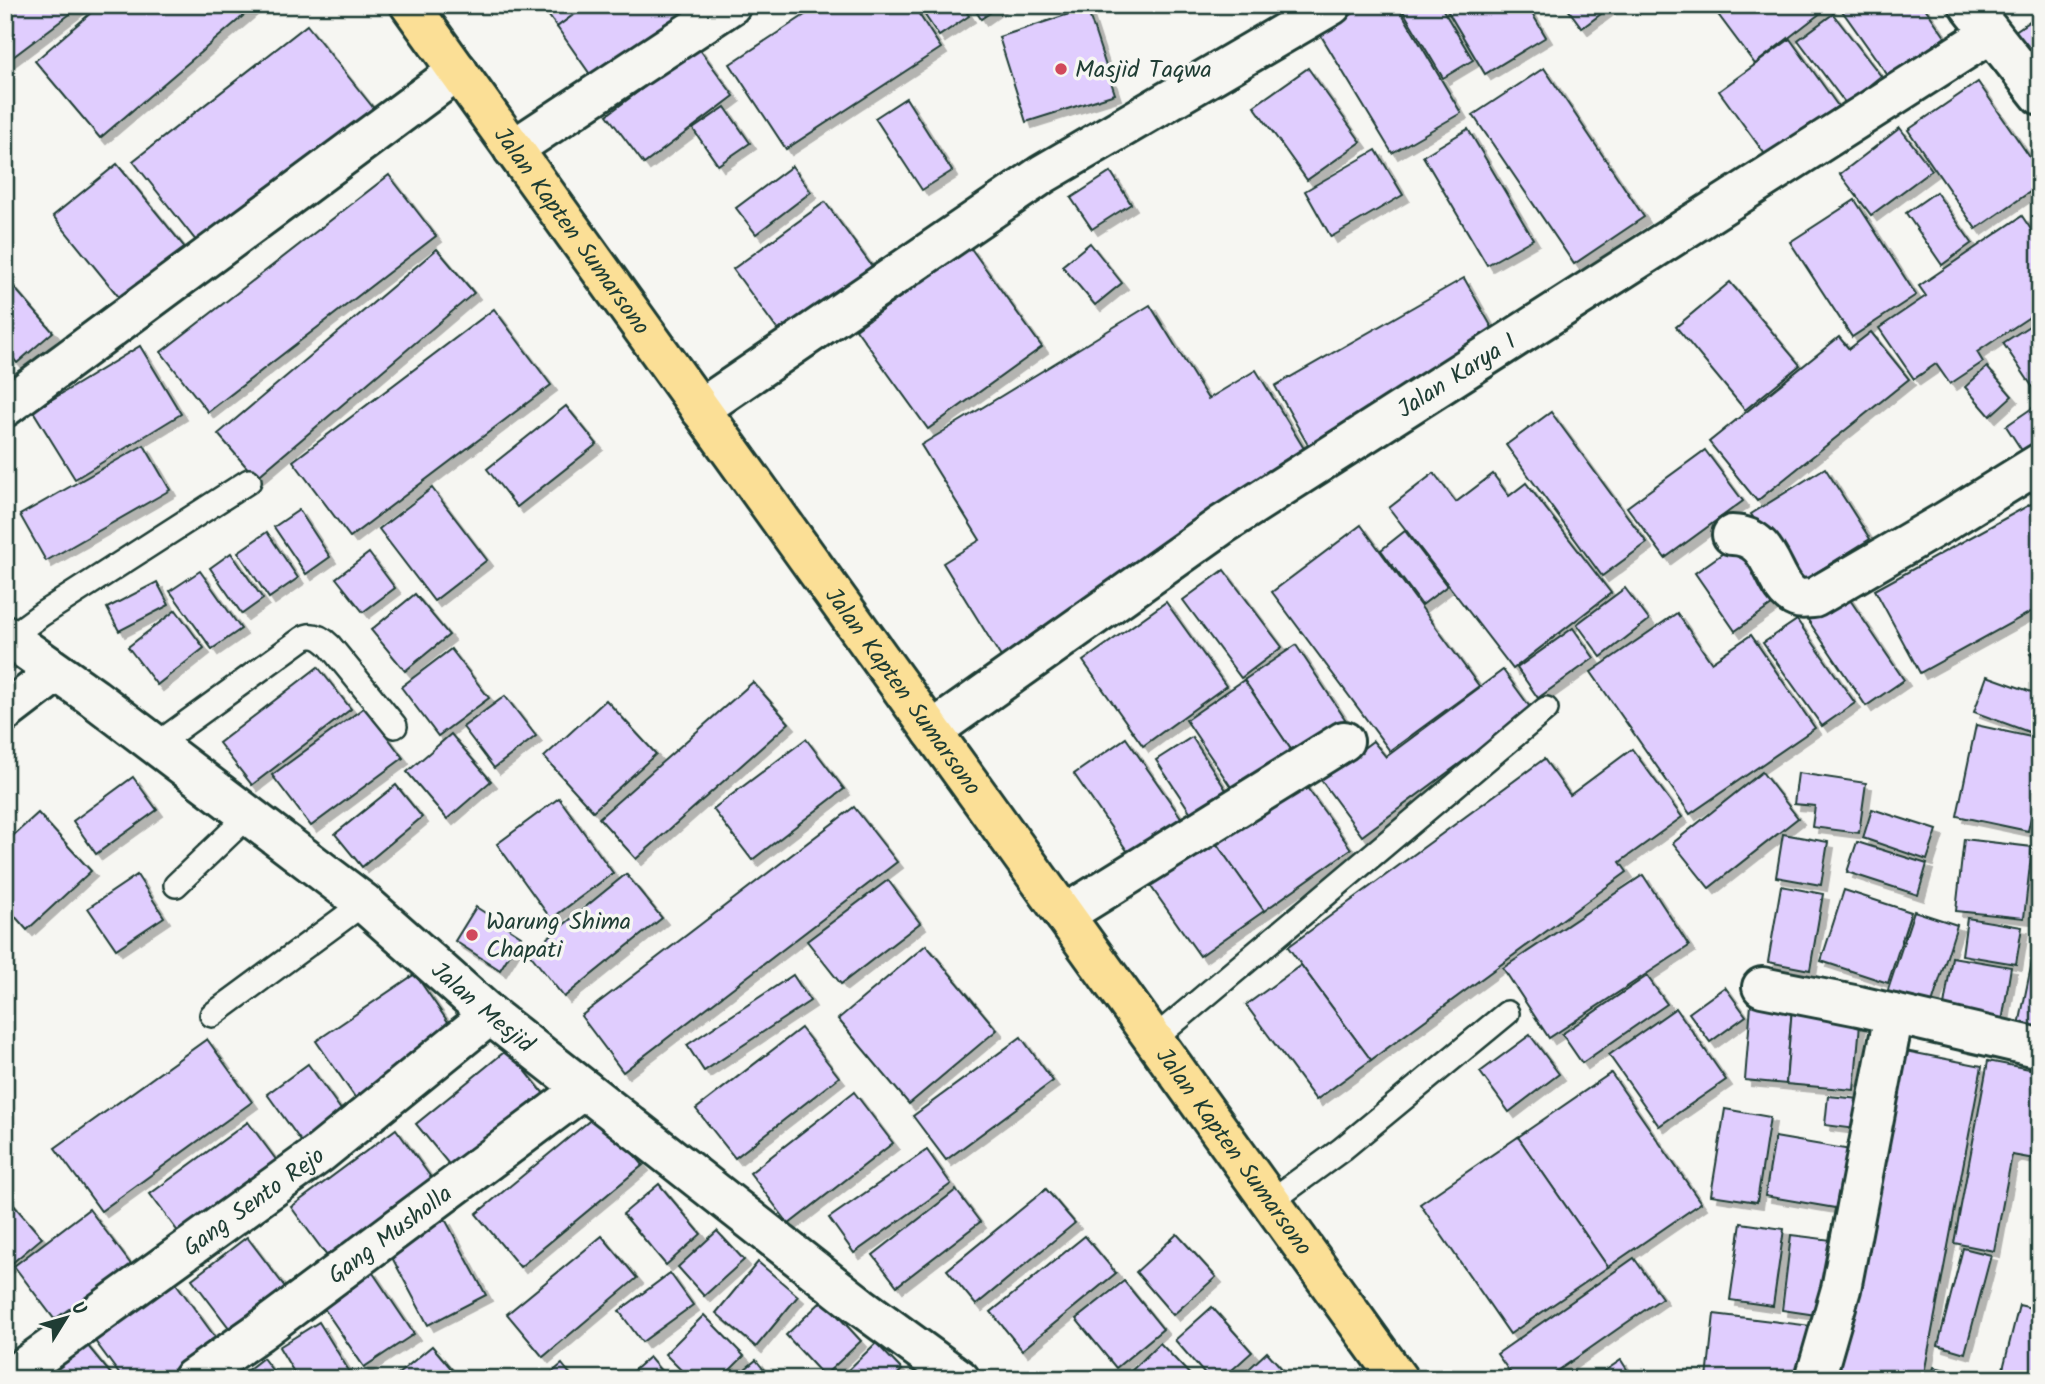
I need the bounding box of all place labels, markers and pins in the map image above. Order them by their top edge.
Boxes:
place label: Masjid Taqwa [1075,51,1212,90]
marker: Masjid Taqwa [1053,61,1069,77]
place label: Warung Shima Chapati [486,903,631,970]
marker: Warung Shima Chapati [464,927,480,943]

